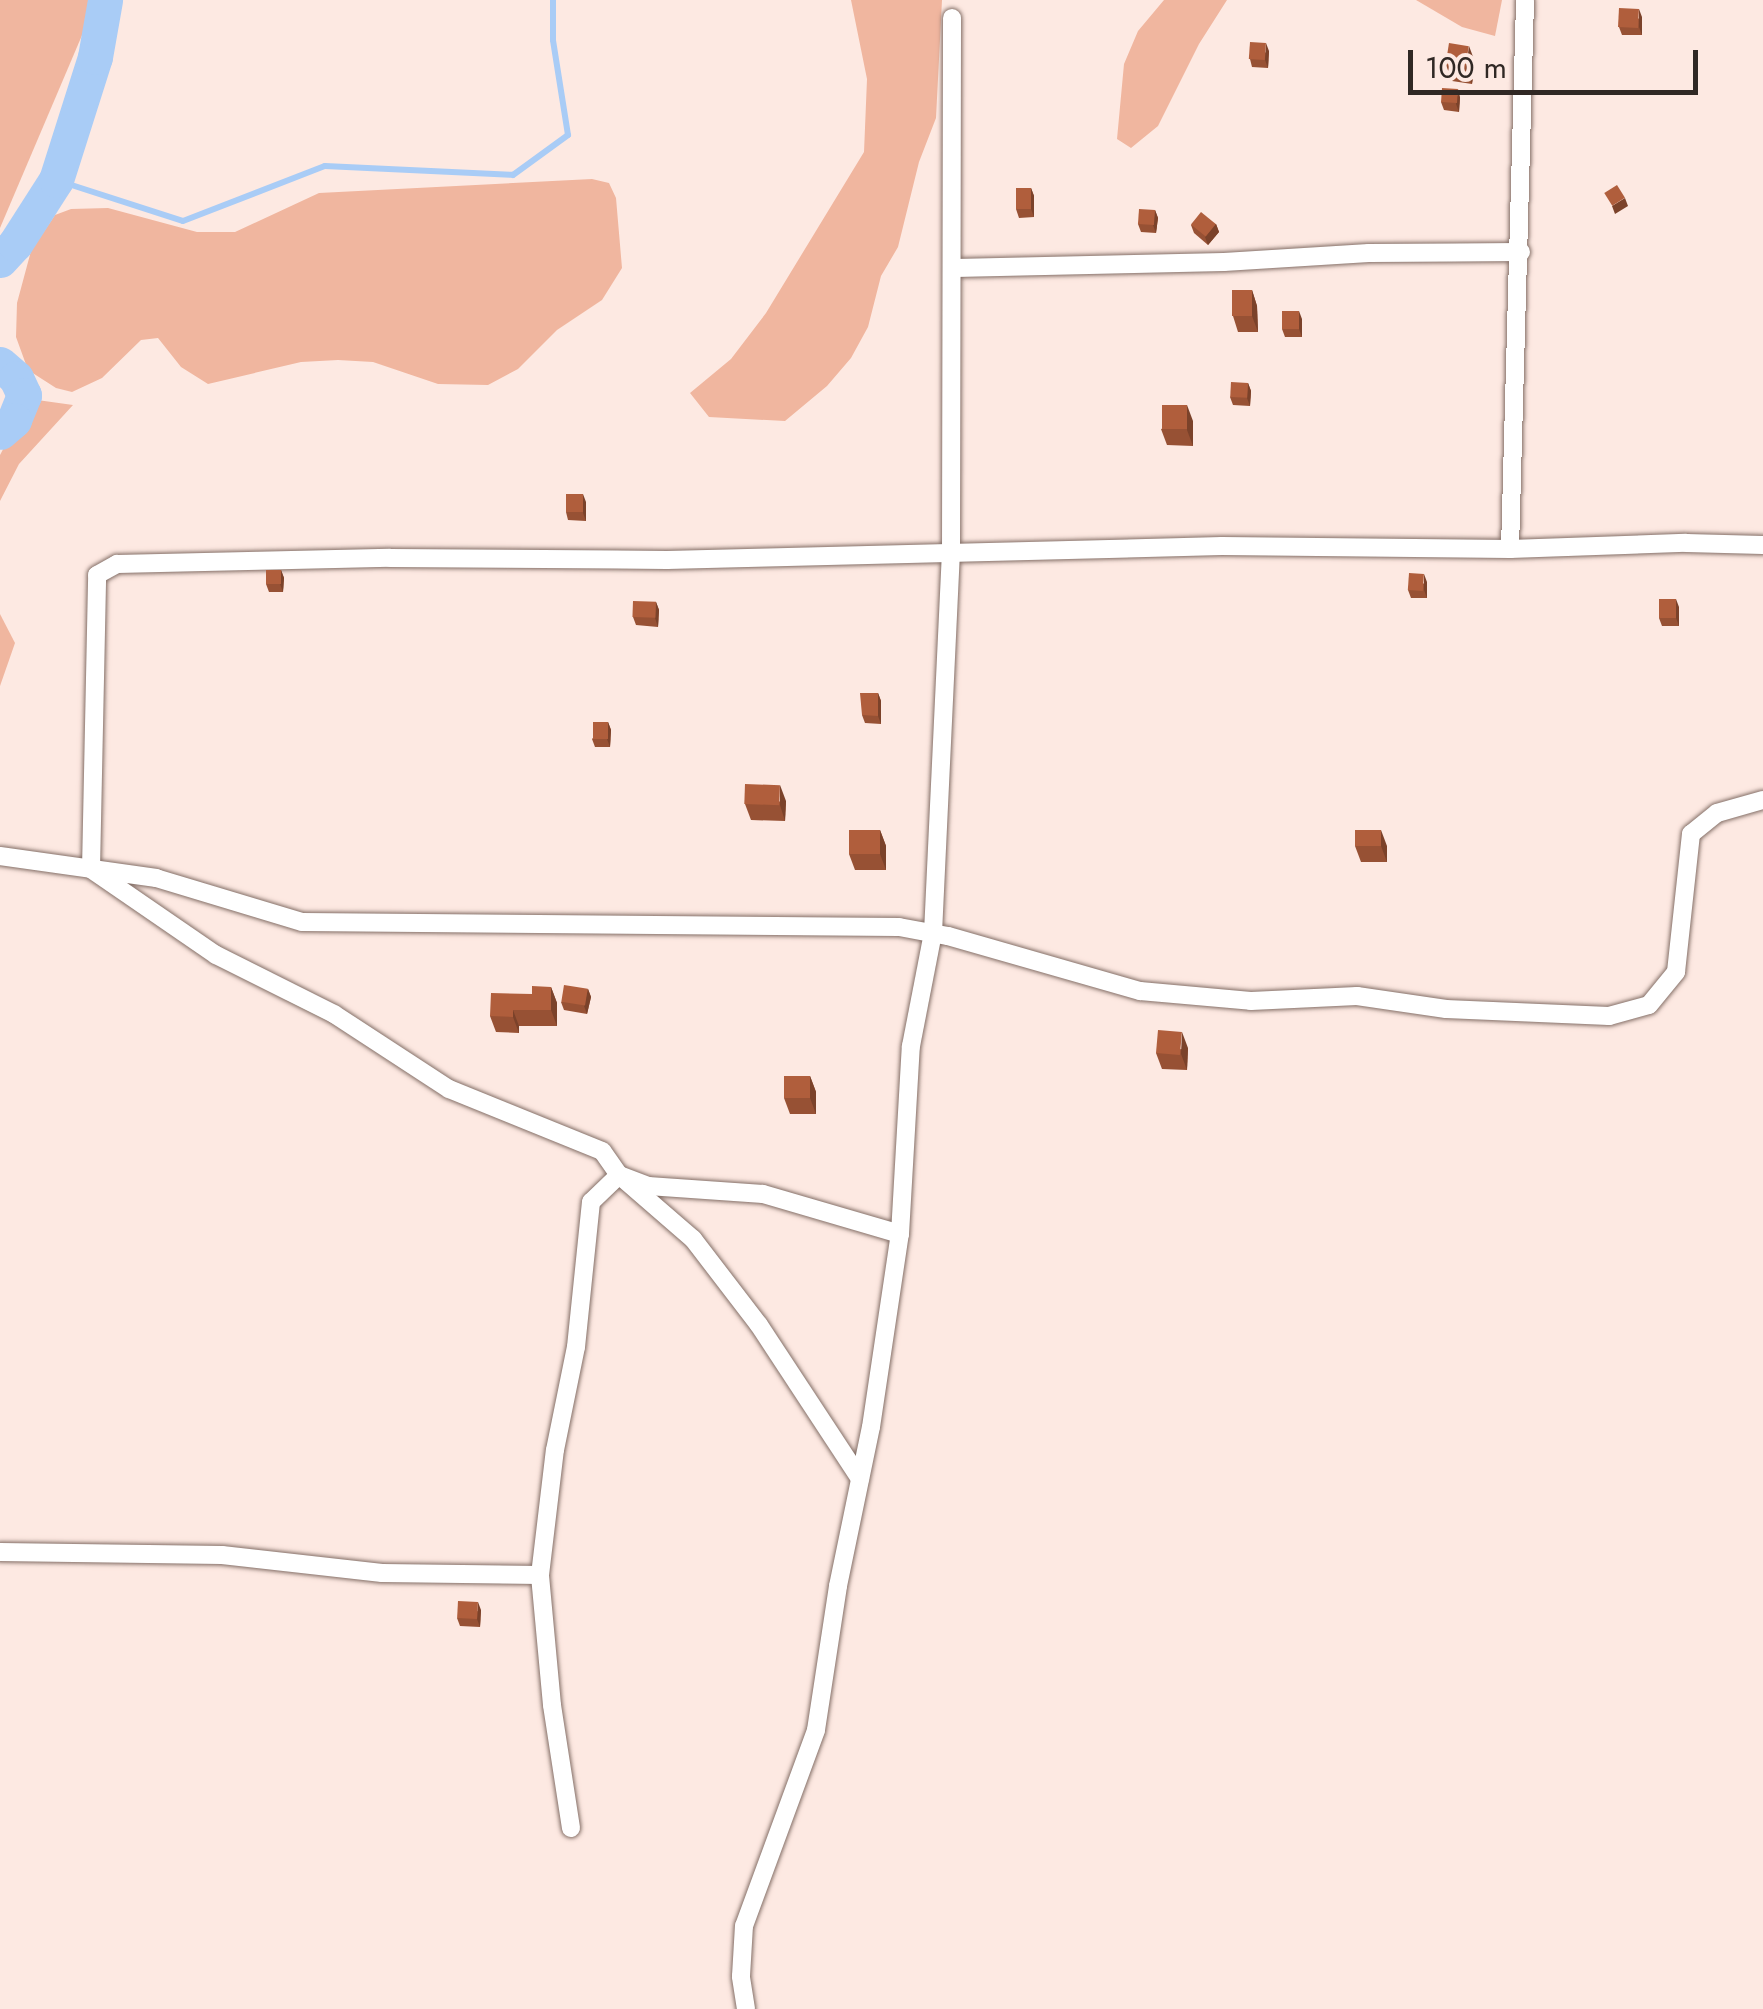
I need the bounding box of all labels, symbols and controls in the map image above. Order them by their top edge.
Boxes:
scale bar [1413,30,1703,92]
text: 100 m [1425,46,1507,89]

